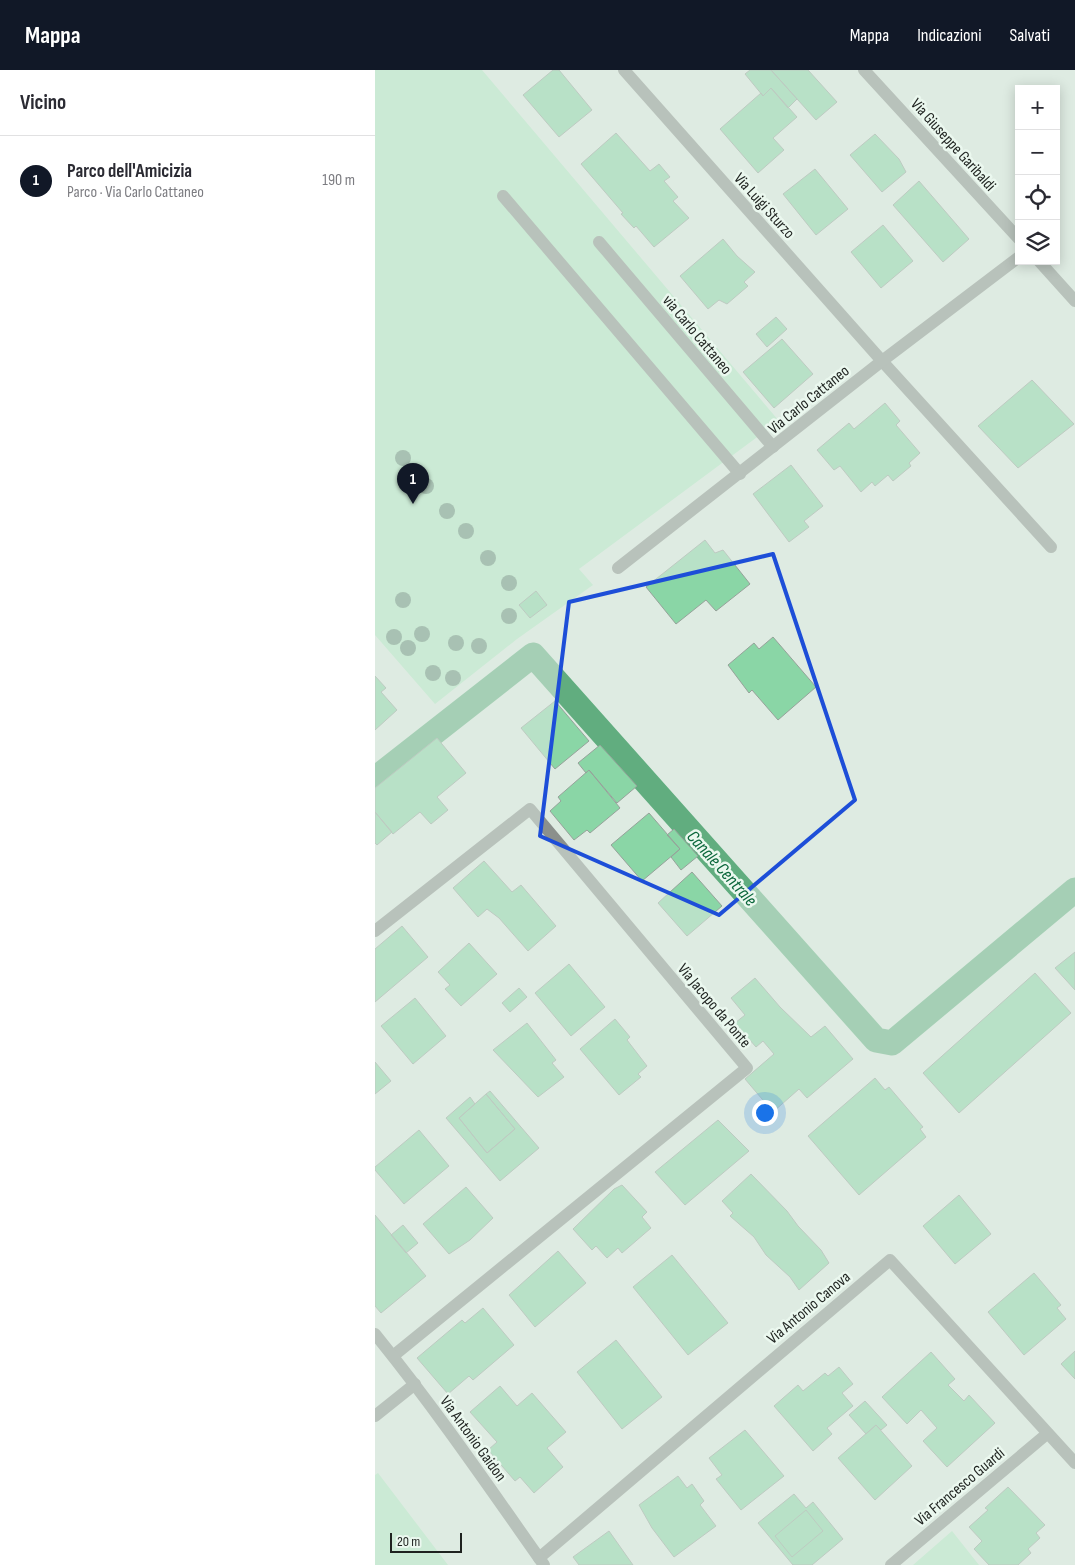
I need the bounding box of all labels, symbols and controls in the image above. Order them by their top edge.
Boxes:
text: Mappa [25,21,81,50]
text: Mappa [850,25,889,46]
text: Indicazioni [917,25,982,46]
text: Salvati [1010,25,1050,46]
map controls [1015,85,1060,265]
button: + [1015,85,1060,130]
text: Vicino [20,90,66,115]
street label: Via Giuseppe Garibaldi [906,95,999,195]
button: − [1015,130,1060,175]
text: Parco dell'Amicizia [67,160,192,183]
street label: Via Luigi Sturzo [730,169,798,243]
text: 1 [33,171,39,190]
text: 190 m [322,171,355,190]
button: locate [1015,175,1060,220]
text: Parco · Via Carlo Cattaneo [67,183,204,202]
button: layers [1015,220,1060,265]
street label: via Carlo Cattaneo [658,291,736,378]
street label: Via Carlo Cattaneo [765,362,853,439]
pin: 1 [397,463,429,504]
water label: Canale Centrale [682,826,761,910]
street label: Via Jacopo da Ponte [673,960,755,1052]
your location [752,1100,778,1126]
street label: Via Antonio Canova [764,1268,854,1348]
street label: Via Antonio Gaidon [436,1393,510,1485]
street label: Via Francesco Guardi [911,1444,1009,1530]
scale bar [390,1530,463,1553]
text: 20 m [397,1533,420,1550]

